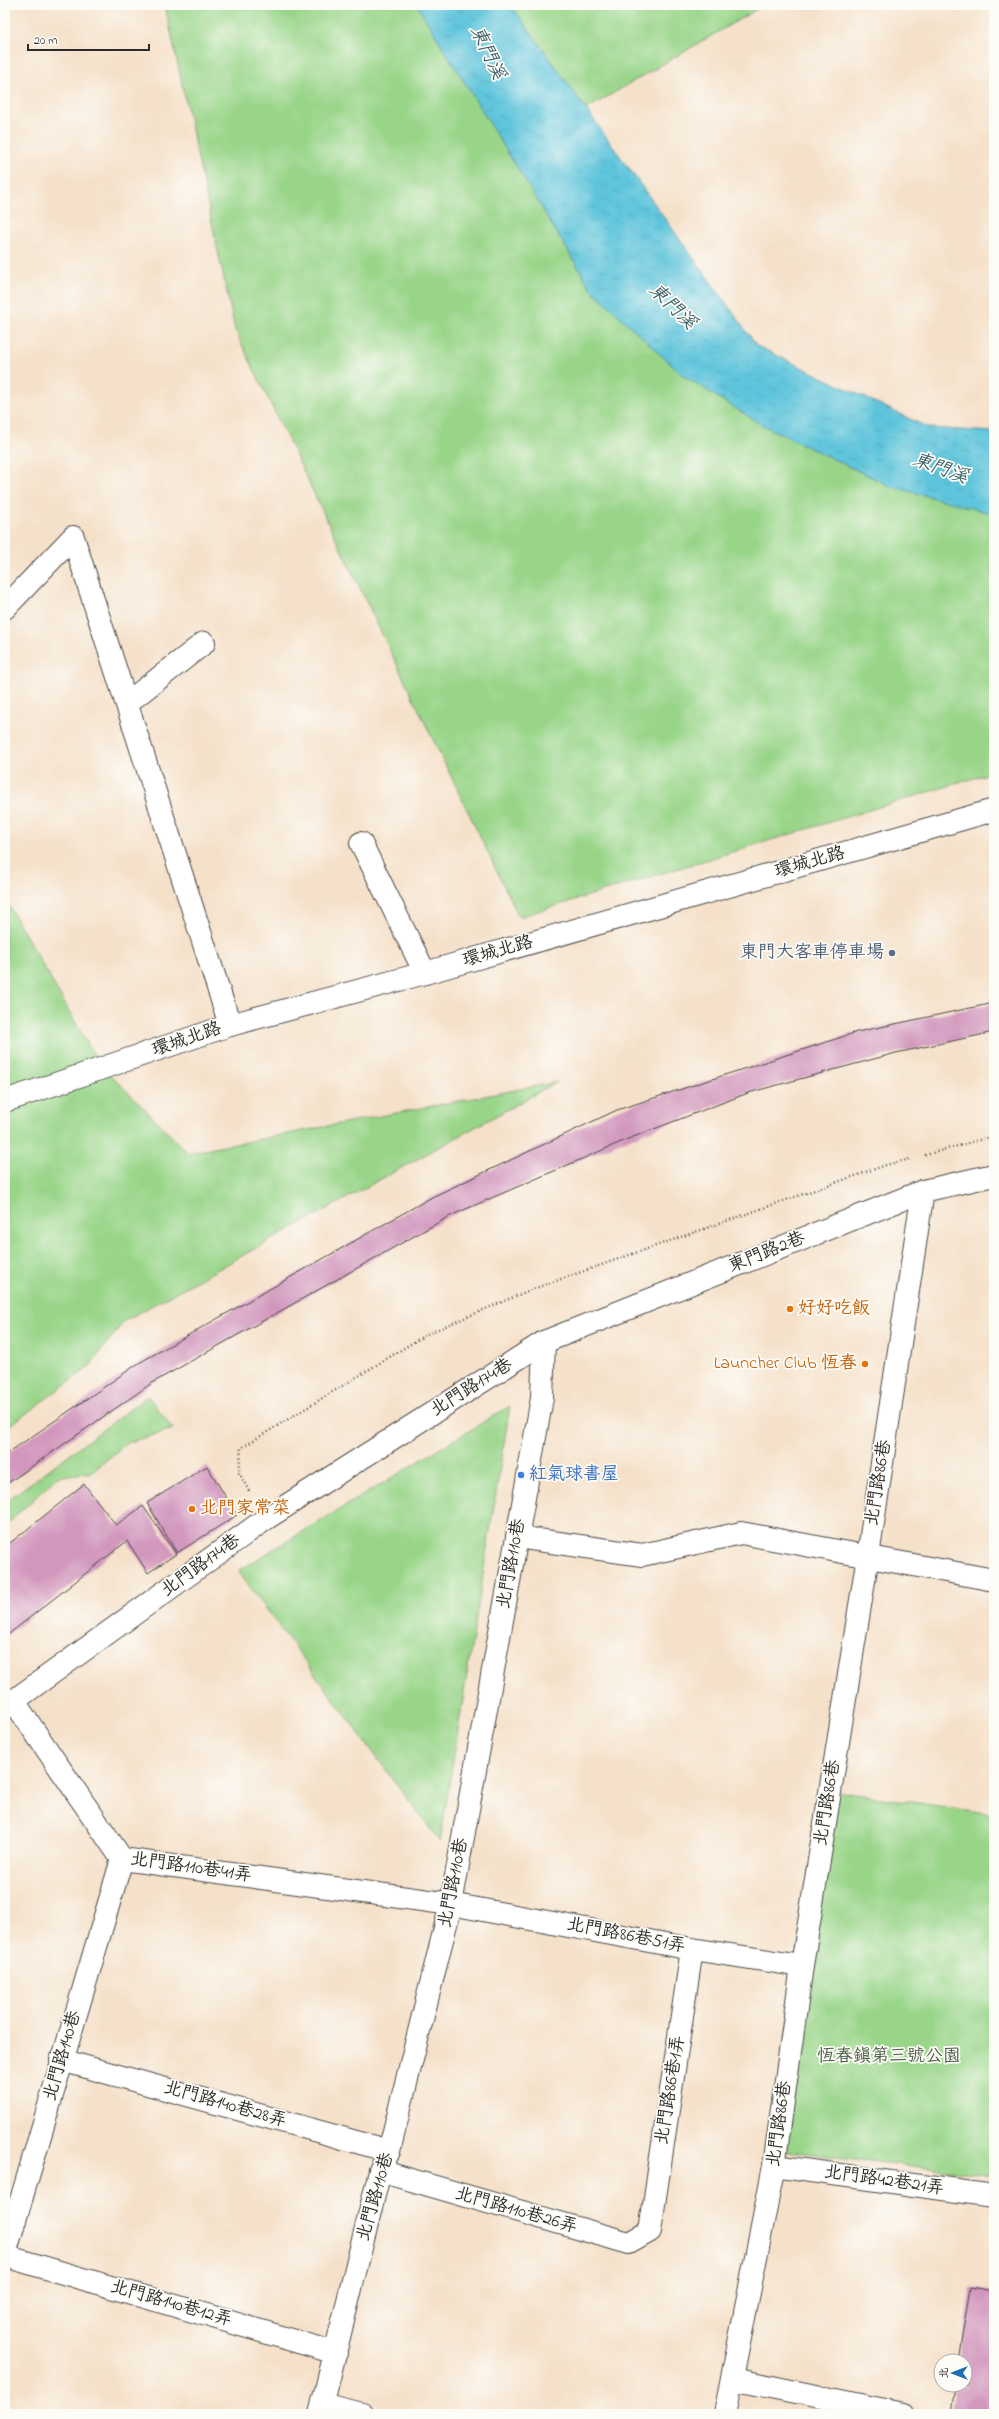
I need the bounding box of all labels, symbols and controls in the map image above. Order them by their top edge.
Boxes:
water label: 東門溪 [462,21,512,85]
scale bar [28,26,149,52]
text: 20 m [34,32,57,50]
water label: 東門溪 [642,277,703,337]
water label: 東門溪 [909,447,972,492]
street label: 環城北路 [772,841,848,885]
street label: 環城北路 [460,930,536,974]
place label: 東門大客車停車場 [740,940,884,966]
marker: 東門大客車停車場 [887,948,897,958]
street label: 環城北路 [149,1016,225,1064]
street label: 東門路2巷 [725,1226,809,1280]
place label: 好好吃飯 [798,1296,870,1322]
marker: 好好吃飯 [785,1304,795,1314]
place label: Launcher Club 恆春 [714,1351,857,1377]
street label: 北門路174巷 [426,1352,518,1424]
marker: Launcher Club 恆春 [860,1359,870,1369]
street label: 北門路86巷 [859,1438,899,1528]
place label: 紅氣球書屋 [529,1462,619,1488]
marker: 紅氣球書屋 [516,1470,526,1480]
place label: 北門家常菜 [200,1496,290,1522]
marker: 北門家常菜 [187,1504,197,1514]
street label: 北門路110巷 [491,1517,533,1611]
street label: 北門路174巷 [156,1528,246,1604]
street label: 北門路86巷 [808,1758,848,1848]
street label: 北門路110巷 [433,1836,475,1930]
street label: 北門路110巷41弄 [129,1847,253,1889]
street label: 北門路86巷51弄 [564,1912,688,1960]
street label: 北門路140巷 [38,2008,88,2104]
street label: 北門路86巷1弄 [650,2033,692,2147]
park label: 恆春鎮第三號公園 [817,2044,961,2070]
street label: 北門路140巷28弄 [161,2075,289,2135]
street label: 北門路86巷 [761,2079,799,2169]
street label: 北門路110巷 [351,2150,401,2244]
street label: 北門路42巷21弄 [822,2160,946,2202]
street label: 北門路110巷26弄 [452,2181,580,2241]
street label: 北門路140巷12弄 [107,2274,235,2334]
north arrow [933,2353,973,2393]
text: 北 [936,2368,952,2379]

